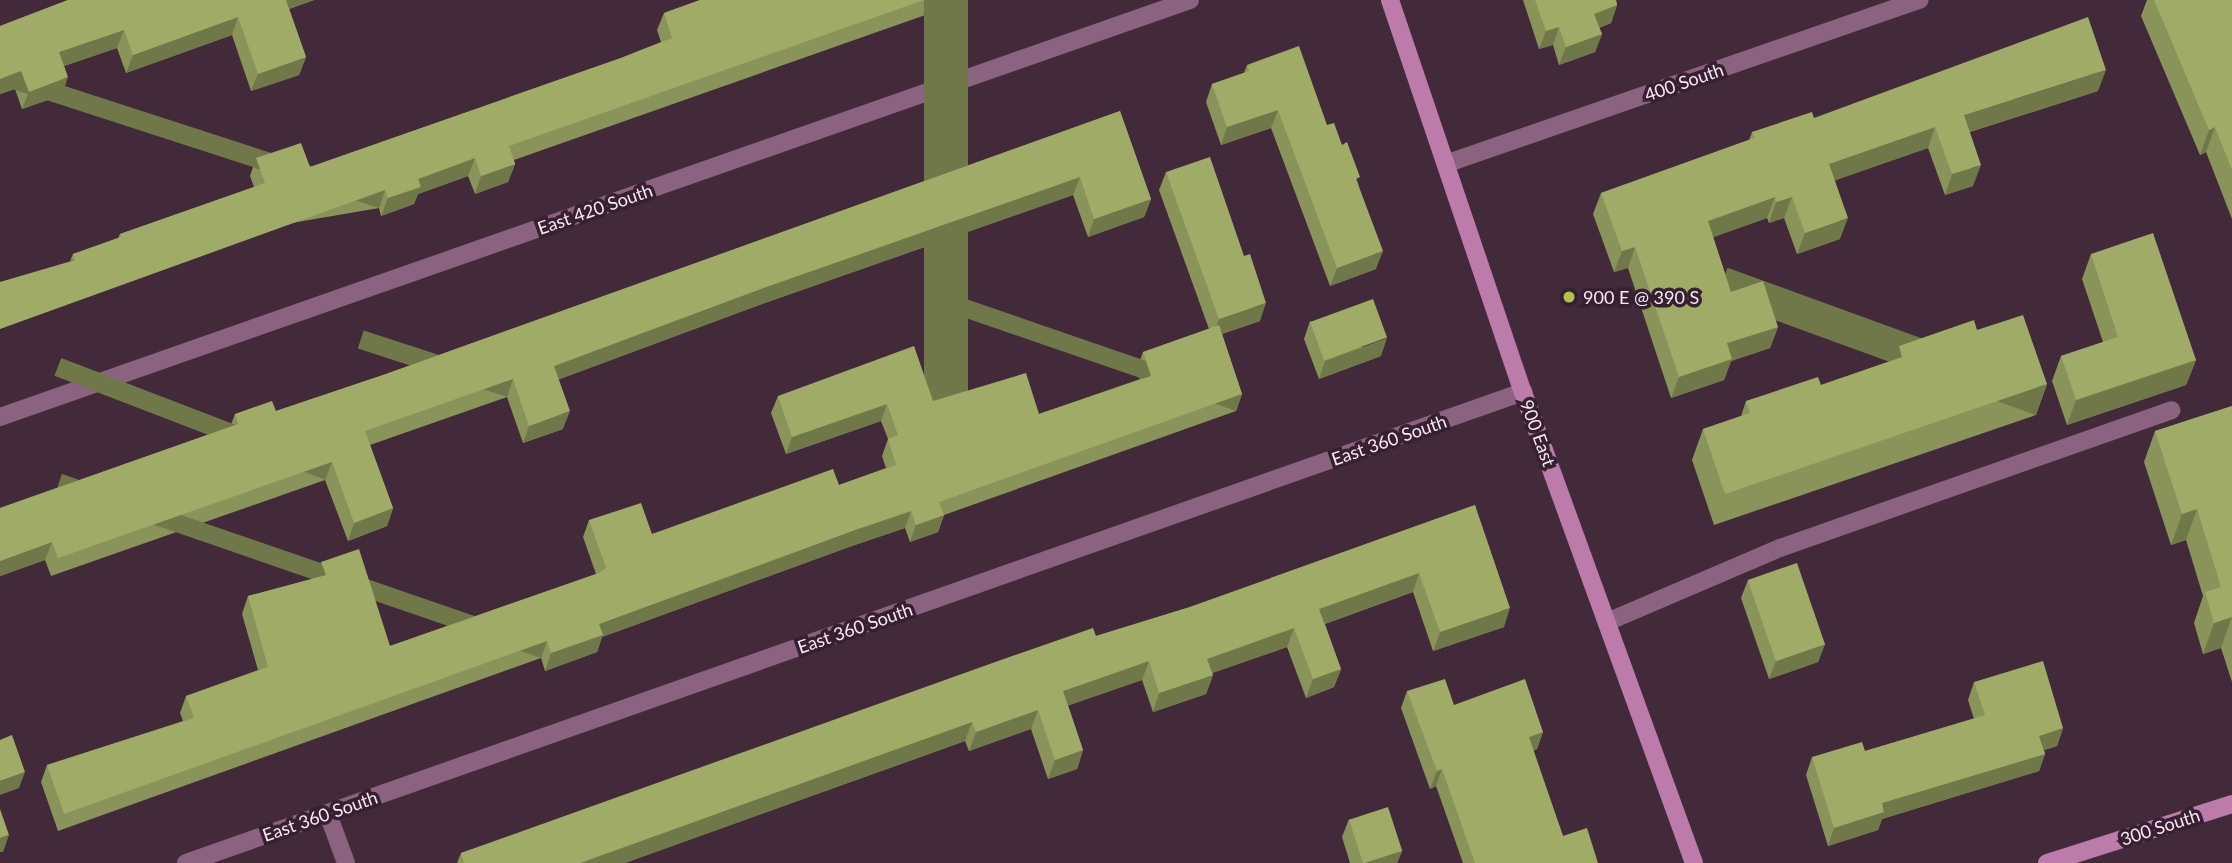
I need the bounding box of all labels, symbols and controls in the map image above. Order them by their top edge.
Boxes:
street label: 400 South [1642,58,1726,106]
street label: East 420 South [535,179,655,239]
place label: 900 E @ 390 S [1583,286,1699,308]
marker: 900 E @ 390 S [1561,289,1577,305]
street label: 900 East [1516,397,1560,469]
street label: East 360 South [1329,410,1449,470]
street label: East 360 South [795,598,915,658]
street label: East 360 South [260,786,380,846]
street label: 300 South [2117,804,2203,850]

